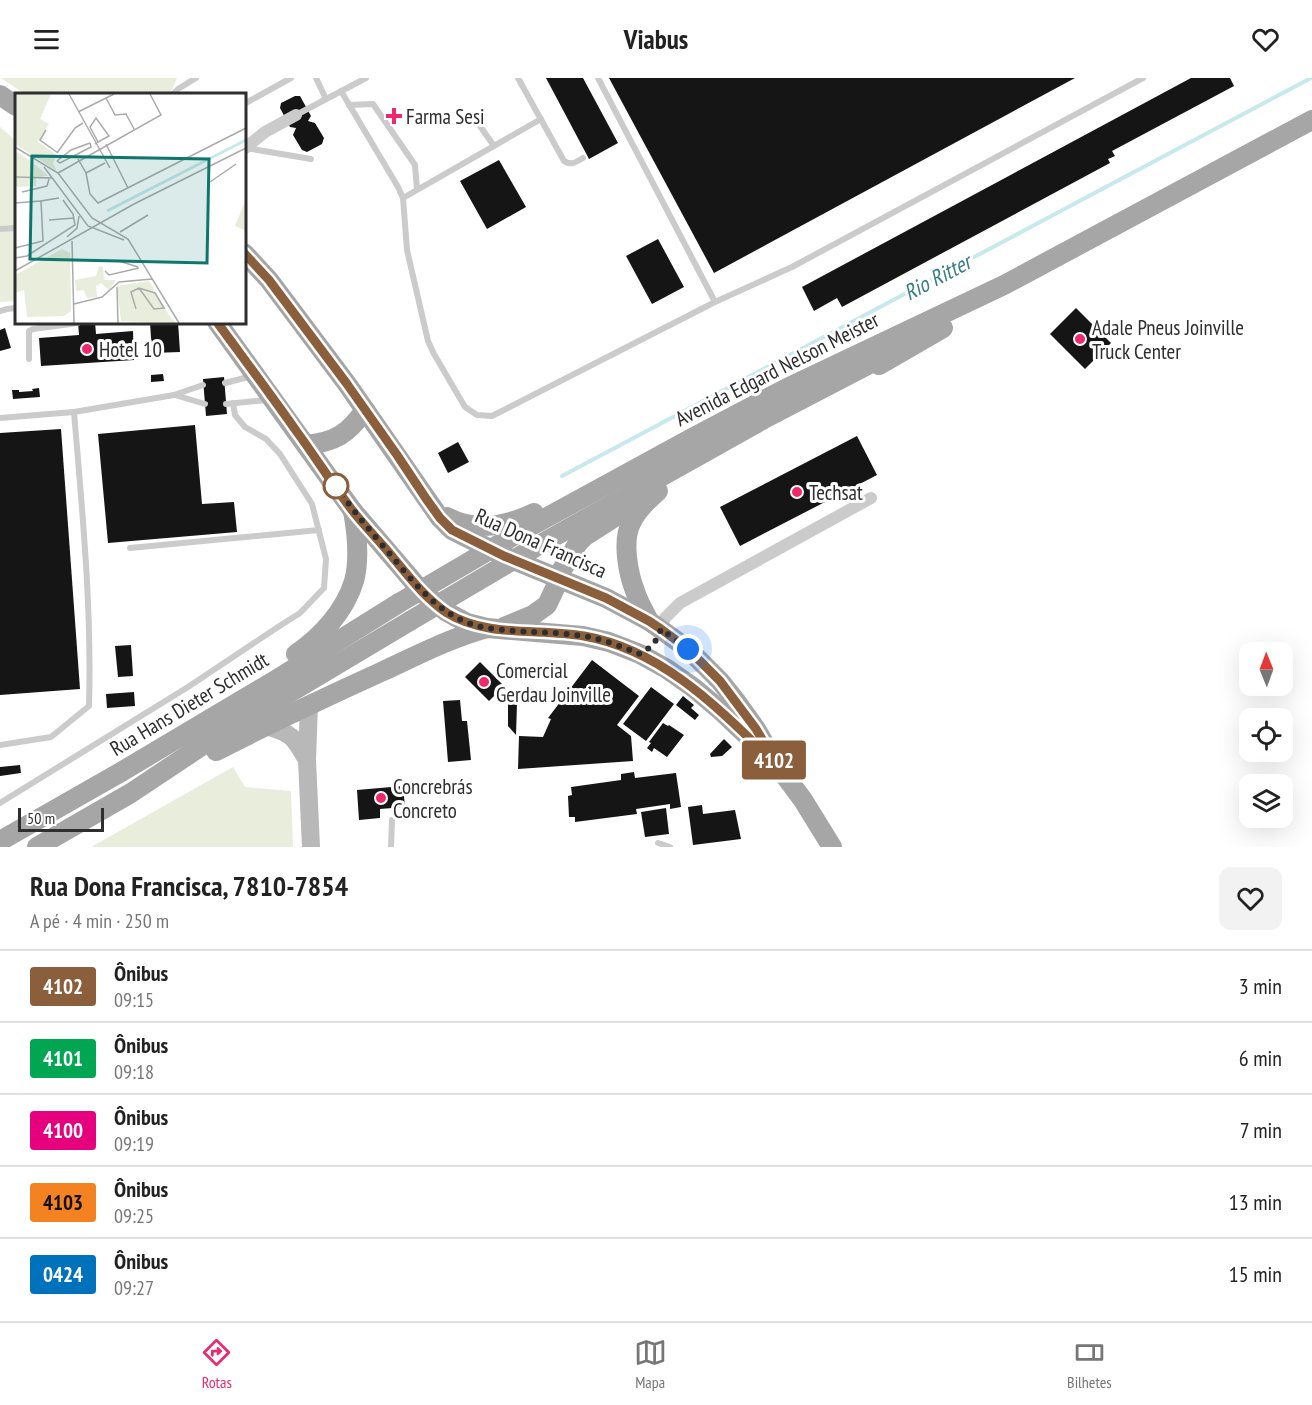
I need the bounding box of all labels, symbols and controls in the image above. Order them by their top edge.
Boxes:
text: Viabus [624,22,688,56]
icon: menu [30,23,63,56]
icon: heart [1249,23,1282,56]
inset map [15,93,246,324]
place label: Farma Sesi [406,103,485,130]
marker: Farma Sesi [387,109,401,123]
water label: Rio Ritter [899,246,978,306]
street label: Avenida Edgard Nelson Meister [671,306,884,432]
place label: Adale Pneus Joinville Truck Center [1092,314,1244,365]
marker: Adale Pneus Joinville Truck Center [1073,332,1087,346]
place label: Hotel 10 [99,336,162,363]
marker: Hotel 10 [80,342,94,356]
unlabelled marker [323,473,349,499]
place label: Techsat [809,479,863,506]
marker: Techsat [790,485,804,499]
street label: Rua Dona Francisca [471,502,611,584]
your location [673,634,703,664]
north arrow [1239,642,1293,696]
map controls [1239,642,1293,828]
street label: Rua Hans Dieter Schmidt [105,646,273,762]
place label: Comercial Gerdau Joinville [496,657,611,708]
marker: Comercial Gerdau Joinville [477,675,491,689]
button: locate [1239,708,1293,762]
line badge: 4102 [732,740,816,780]
text: 4102 [754,747,794,774]
place label: Concrebrás Concreto [393,773,473,824]
button: layers [1239,774,1293,828]
marker: Concrebrás Concreto [374,791,388,805]
scale bar [18,805,104,832]
text: 50 m [27,808,55,828]
text: Rua Dona Francisca, 7810-7854 [30,867,348,904]
button: heart [1219,867,1282,930]
text: A pé · 4 min · 250 m [30,908,169,934]
text: Ônibus [114,959,168,987]
text: 3 min [1239,972,1282,1000]
text: 4102 [43,973,83,1000]
text: 09:15 [114,987,154,1013]
text: Ônibus [114,1031,168,1059]
text: 6 min [1239,1044,1282,1072]
text: 4101 [43,1045,83,1072]
text: 09:18 [114,1059,154,1085]
text: Ônibus [114,1103,168,1131]
text: 7 min [1240,1116,1282,1144]
text: 4100 [43,1117,83,1144]
text: 09:19 [114,1131,154,1157]
text: Ônibus [114,1175,168,1203]
text: 13 min [1229,1188,1282,1216]
text: 4103 [43,1189,83,1216]
text: 09:25 [114,1203,154,1229]
text: Ônibus [114,1247,168,1275]
text: 15 min [1229,1260,1282,1288]
text: 0424 [43,1261,83,1288]
text: 09:27 [114,1275,154,1301]
tab: Rotas [200,1336,233,1392]
tab: Mapa [634,1336,667,1392]
tab: Bilhetes [1067,1336,1112,1392]

